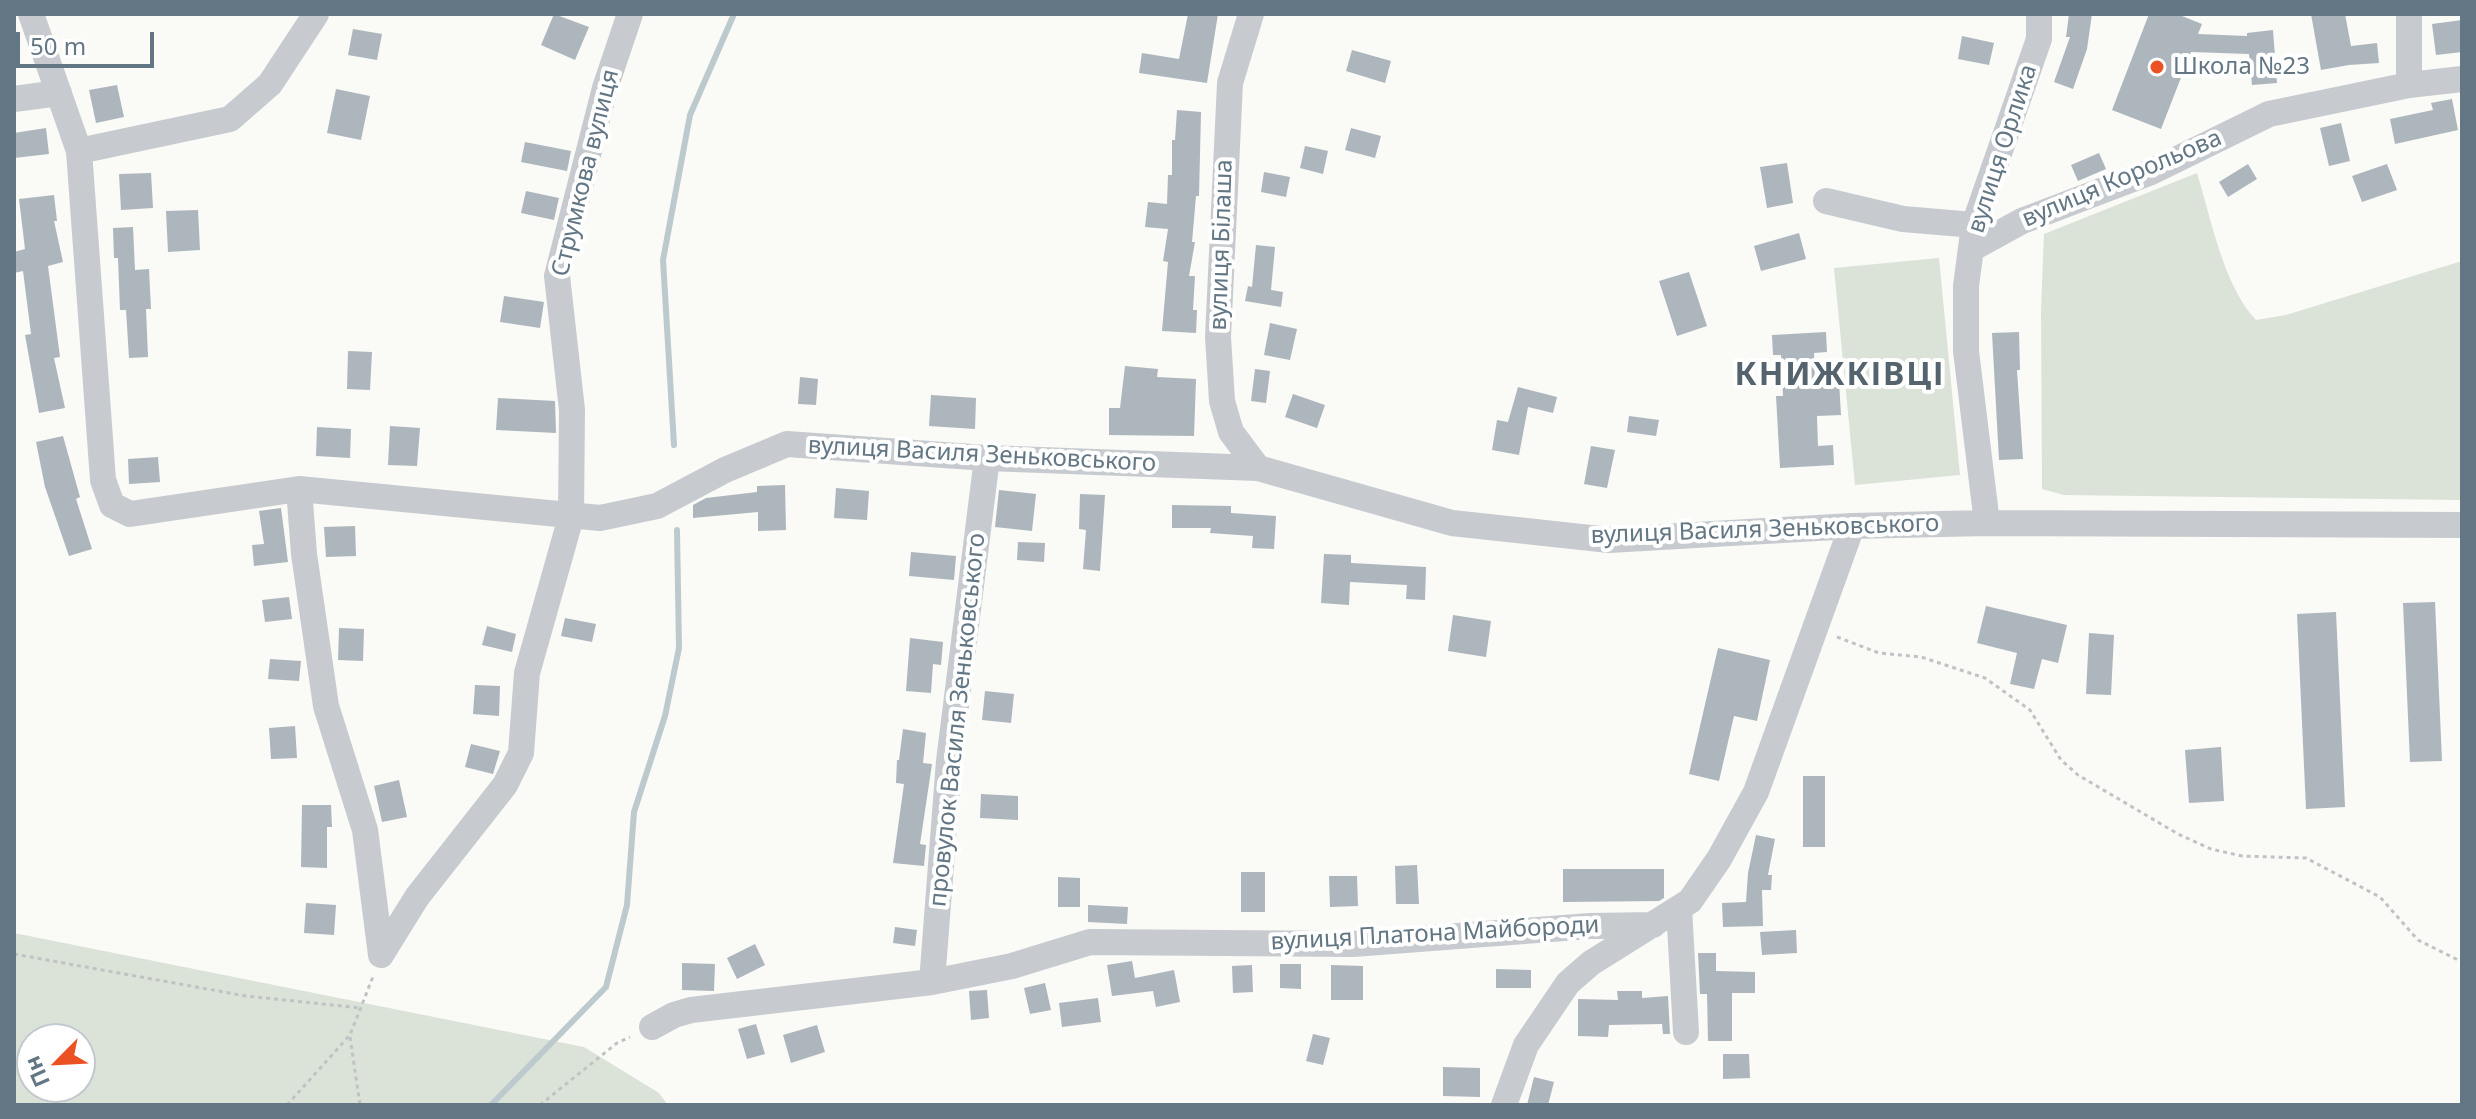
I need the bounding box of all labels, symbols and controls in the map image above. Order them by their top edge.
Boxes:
scale bar [20,16,158,66]
text: 50 m [30,29,86,62]
place label: Школа №23 [2173,53,2310,81]
marker: Школа №23 [2148,58,2166,76]
street label: вулиця Орлика [1962,61,2044,237]
street label: Струмкова вулиця [546,66,626,280]
street label: вулиця Корольова [2018,124,2226,234]
street label: вулиця Білаша [1205,159,1239,331]
district label: КНИЖКІВЦІ [1735,357,1945,395]
street label: вулиця Василя Зеньковського [807,431,1157,479]
street label: вулиця Василя Зеньковського [1590,510,1940,550]
street label: провулок Василя Зеньковського [924,532,992,908]
street label: вулиця Платона Майбороди [1270,911,1600,957]
north arrow [16,1023,96,1103]
text: Пн [16,1052,56,1092]

